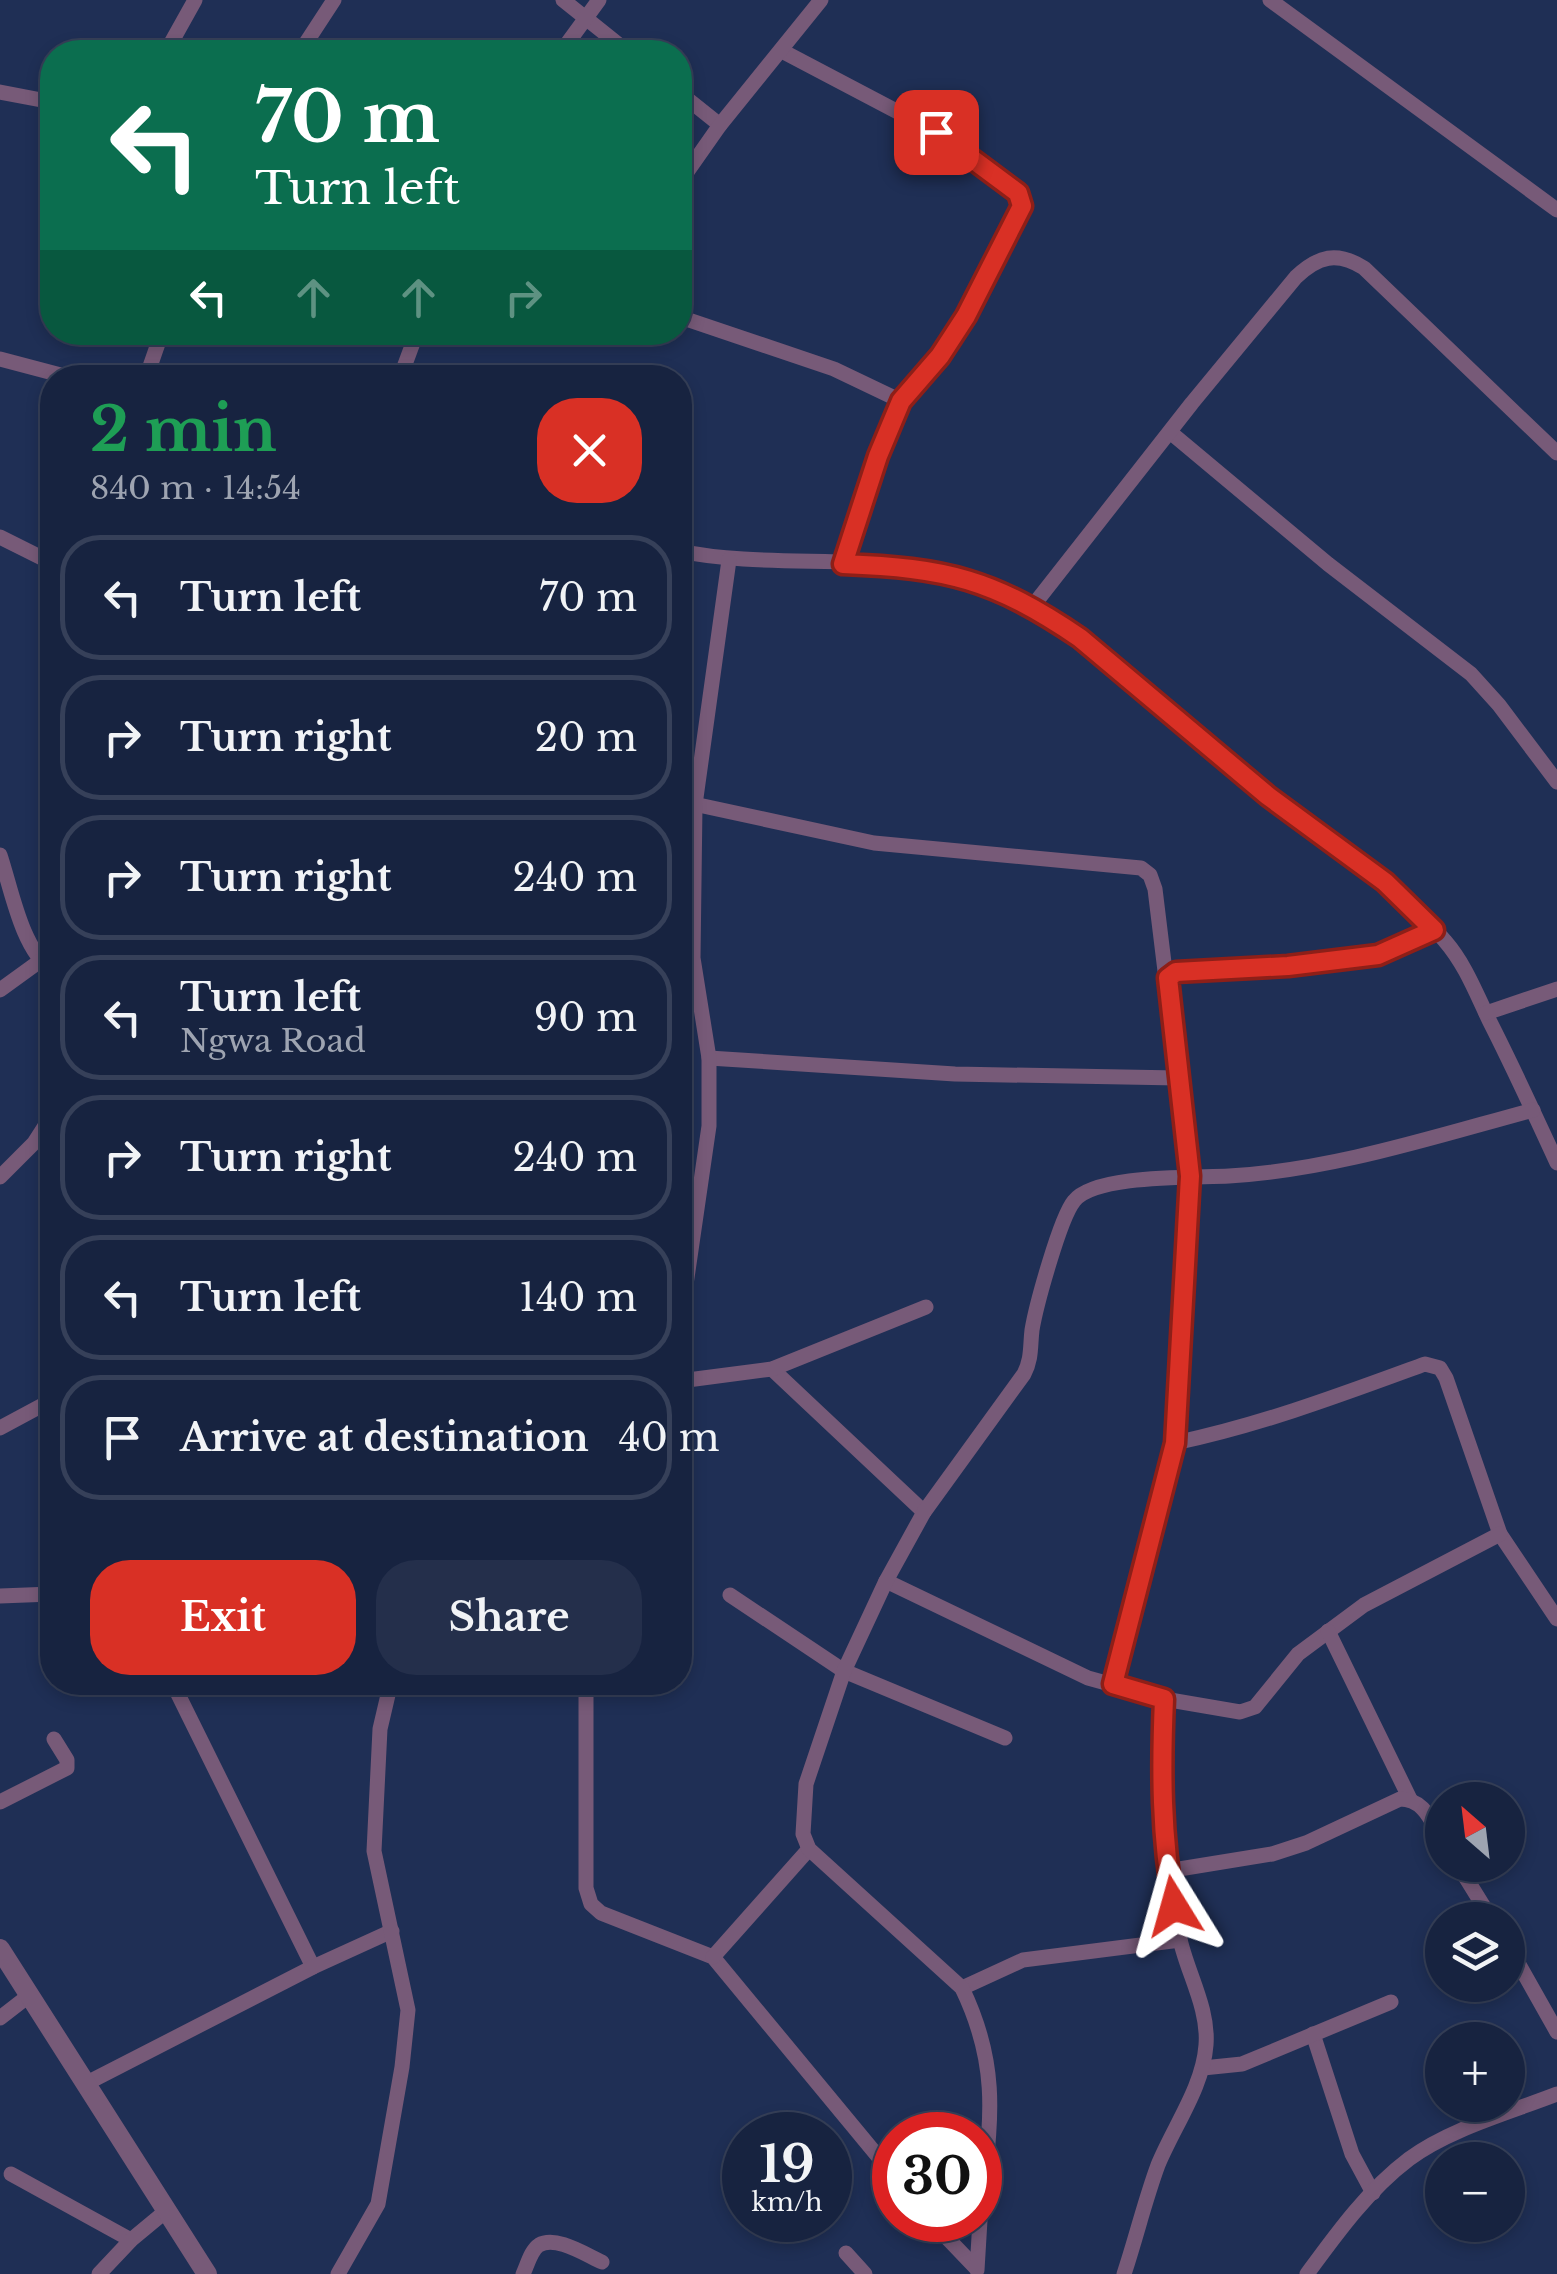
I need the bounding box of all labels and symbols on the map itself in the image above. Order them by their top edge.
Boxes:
pin [894,90,979,175]
north arrow [1425,1782,1525,1882]
position arrow [1122,1854,1226,1958]
speed limit sign: 30 [872,2112,1002,2242]

